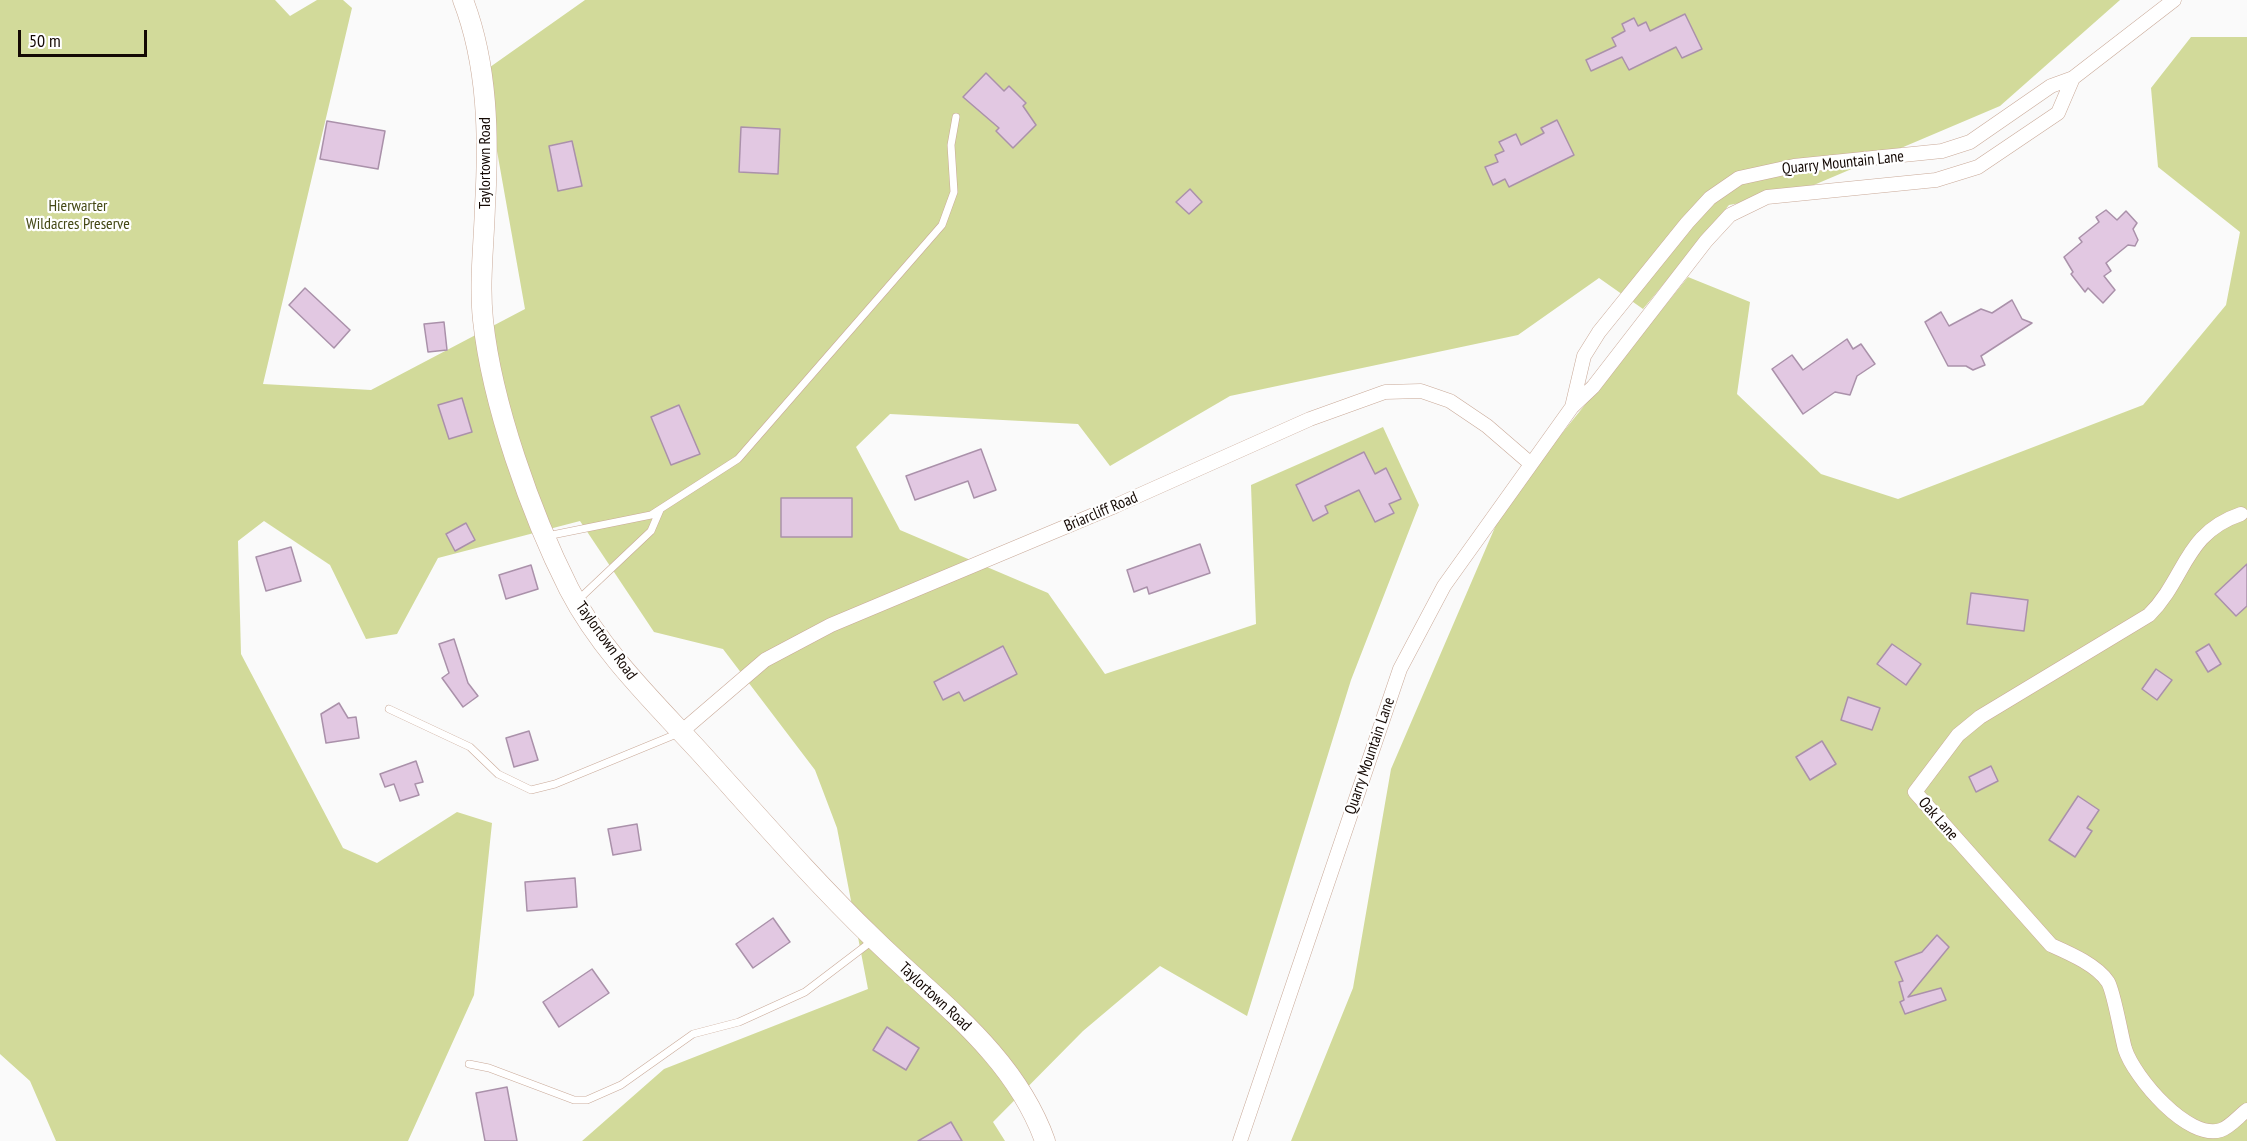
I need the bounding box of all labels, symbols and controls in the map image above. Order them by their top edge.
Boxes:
scale bar [21,18,150,56]
text: 50 m [29,29,61,52]
street label: Taylortown Road [475,117,495,209]
street label: Quarry Mountain Lane [1781,147,1905,179]
park label: Hierwarter Wildacres Preserve [26,196,130,234]
street label: Briarcliff Road [1061,488,1141,536]
street label: Taylortown Road [571,598,641,684]
street label: Quarry Mountain Lane [1341,695,1399,817]
street label: Oak Lane [1914,793,1962,845]
street label: Taylortown Road [895,959,975,1035]

